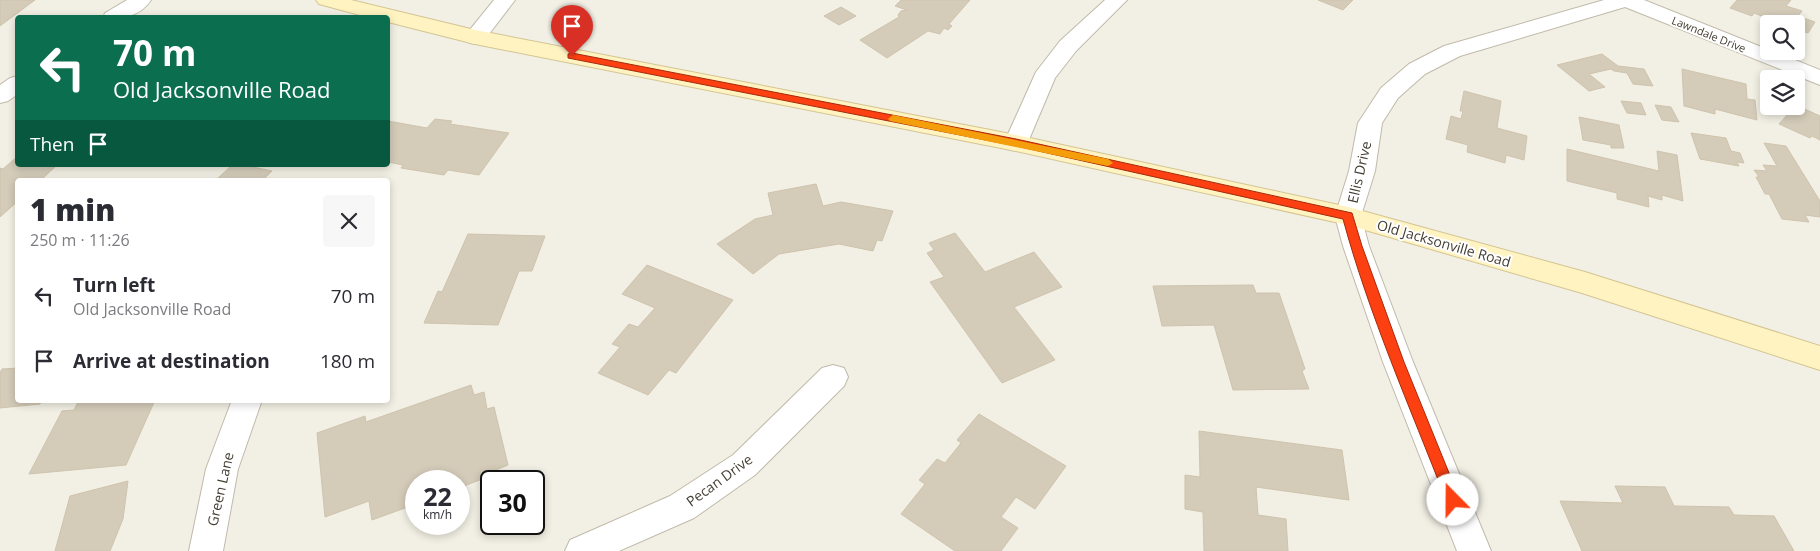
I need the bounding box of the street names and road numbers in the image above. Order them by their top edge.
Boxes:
street label: Lawndale Drive [1670,12,1748,56]
street label: Ellis Drive [1343,139,1375,205]
street label: Old Jacksonville Road [1375,215,1513,271]
street label: Green Lane [202,450,238,528]
street label: Pecan Drive [682,450,756,510]

